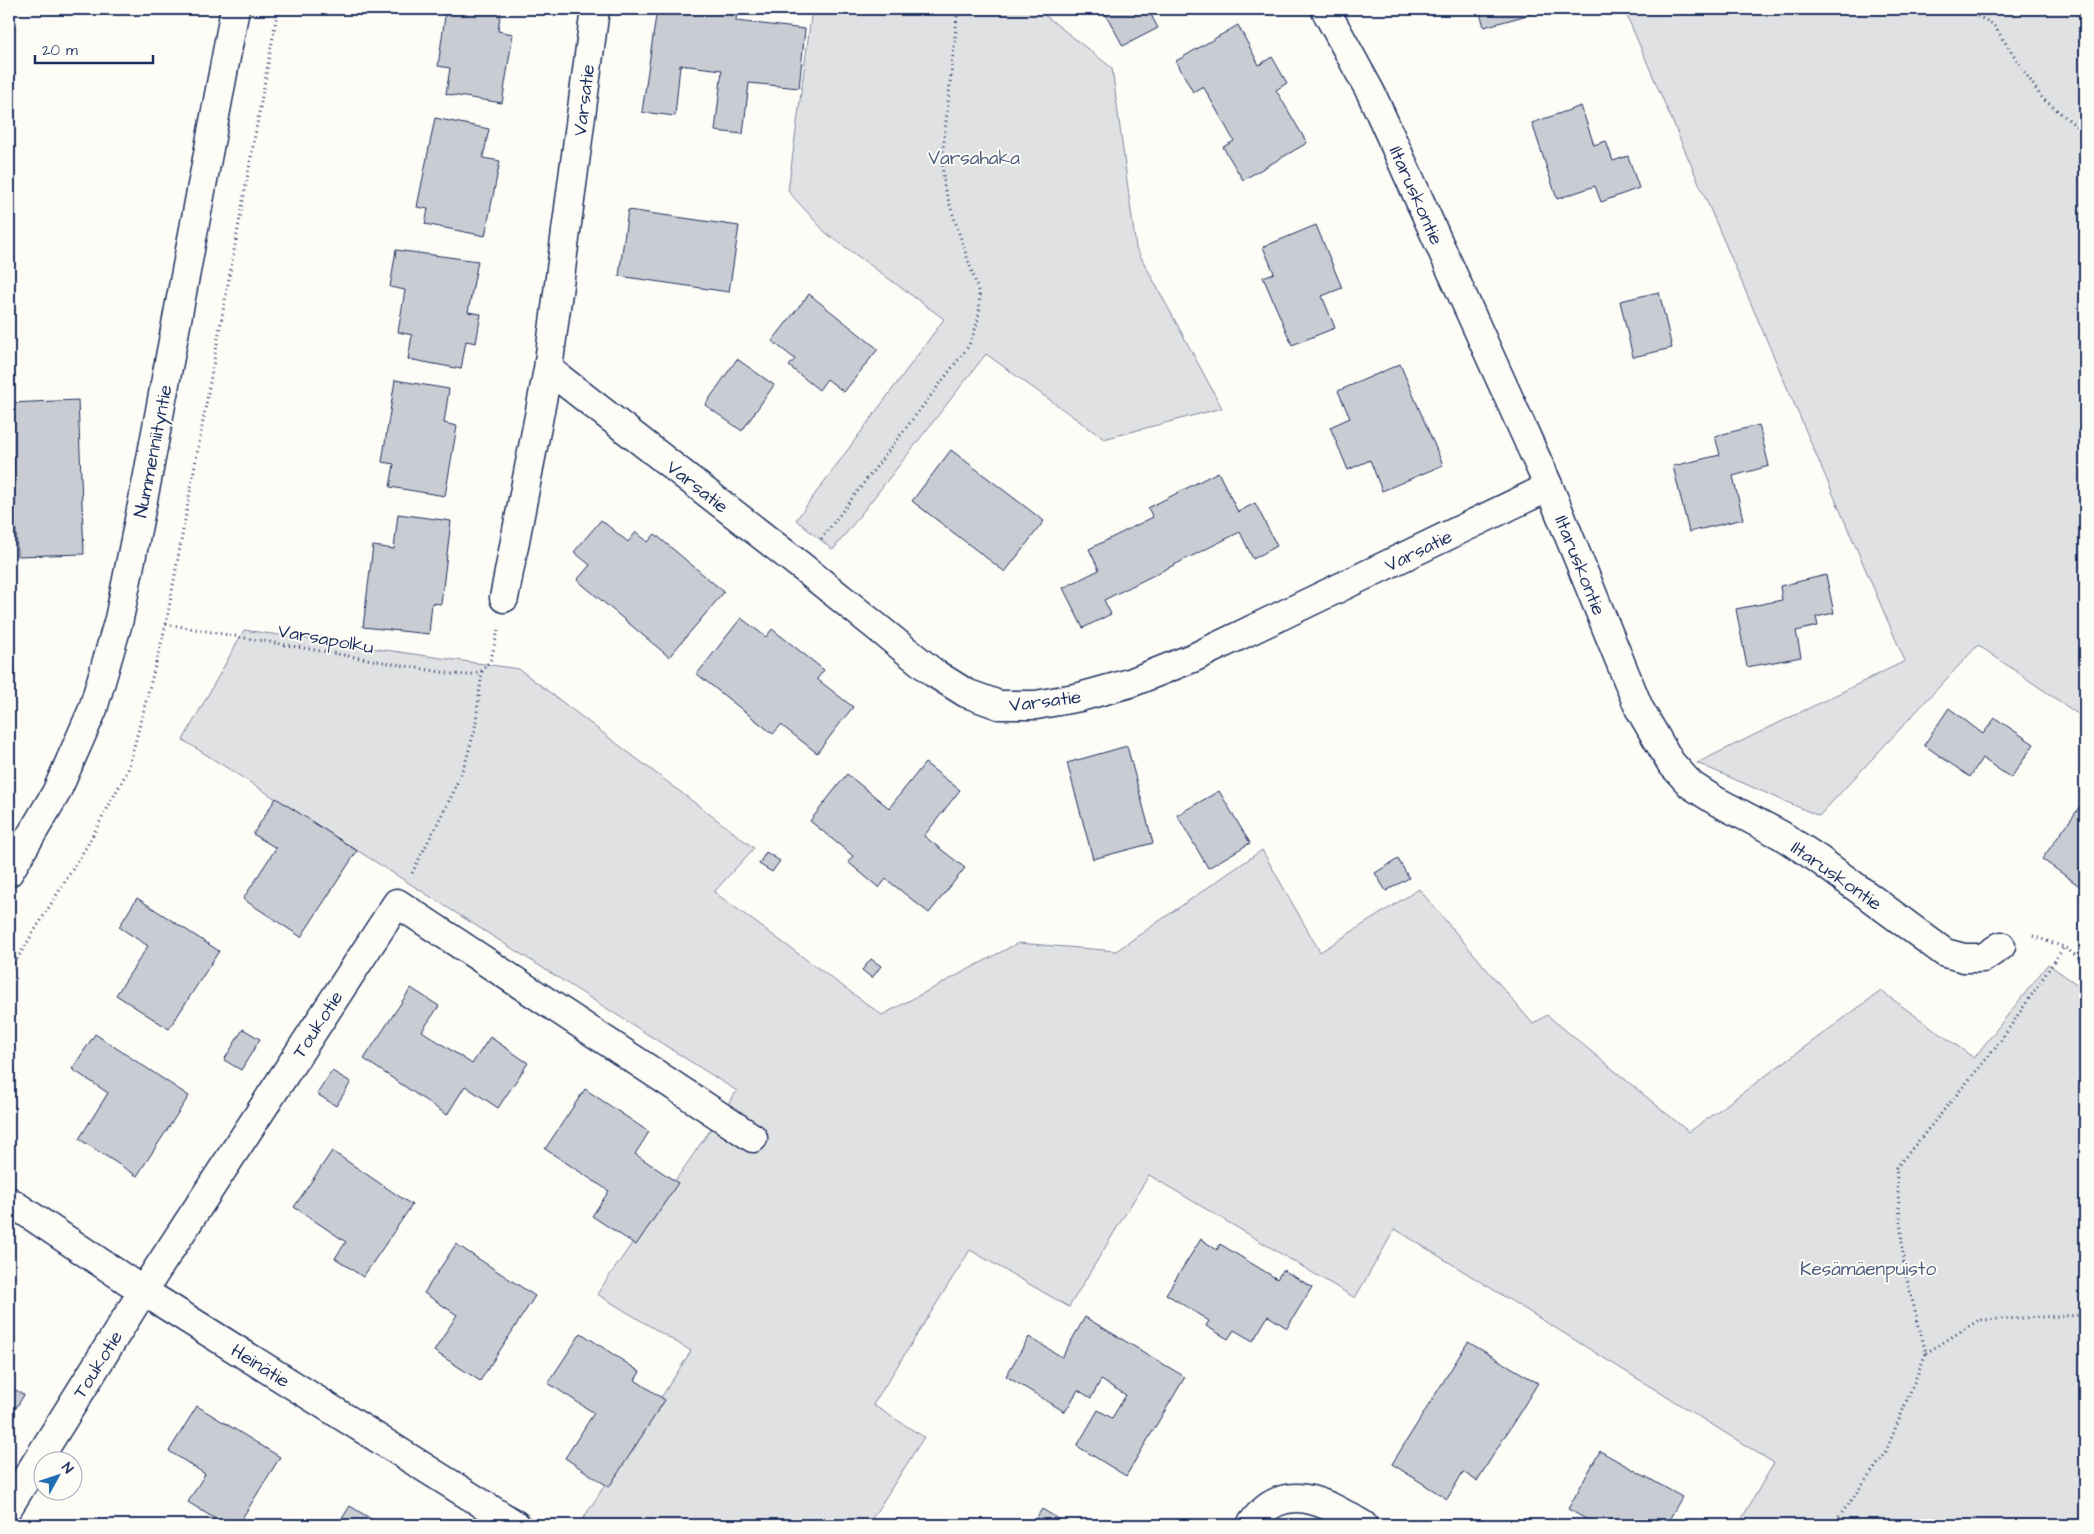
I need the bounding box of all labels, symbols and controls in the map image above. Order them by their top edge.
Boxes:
scale bar [35,32,152,64]
text: 20 m [42,40,78,61]
street label: Varsatie [567,63,602,138]
street label: Iltaruskontie [1382,142,1449,249]
park label: Varsahaka [928,145,1020,172]
street label: Nummenniityntie [127,383,181,520]
street label: Varsatie [660,454,734,520]
street label: Iltaruskontie [1547,512,1612,620]
street label: Varsatie [1380,523,1457,579]
street label: Varsapolku [276,618,376,661]
street label: Varsatie [1008,684,1083,719]
street label: Iltaruskontie [1785,835,1887,918]
street label: Toukotie [286,986,350,1064]
park label: Kesämäenpuisto [1800,1256,1936,1283]
street label: Toukotie [67,1326,130,1404]
street label: Heinätie [226,1338,295,1395]
north arrow [32,1452,82,1502]
text: N [57,1458,78,1478]

